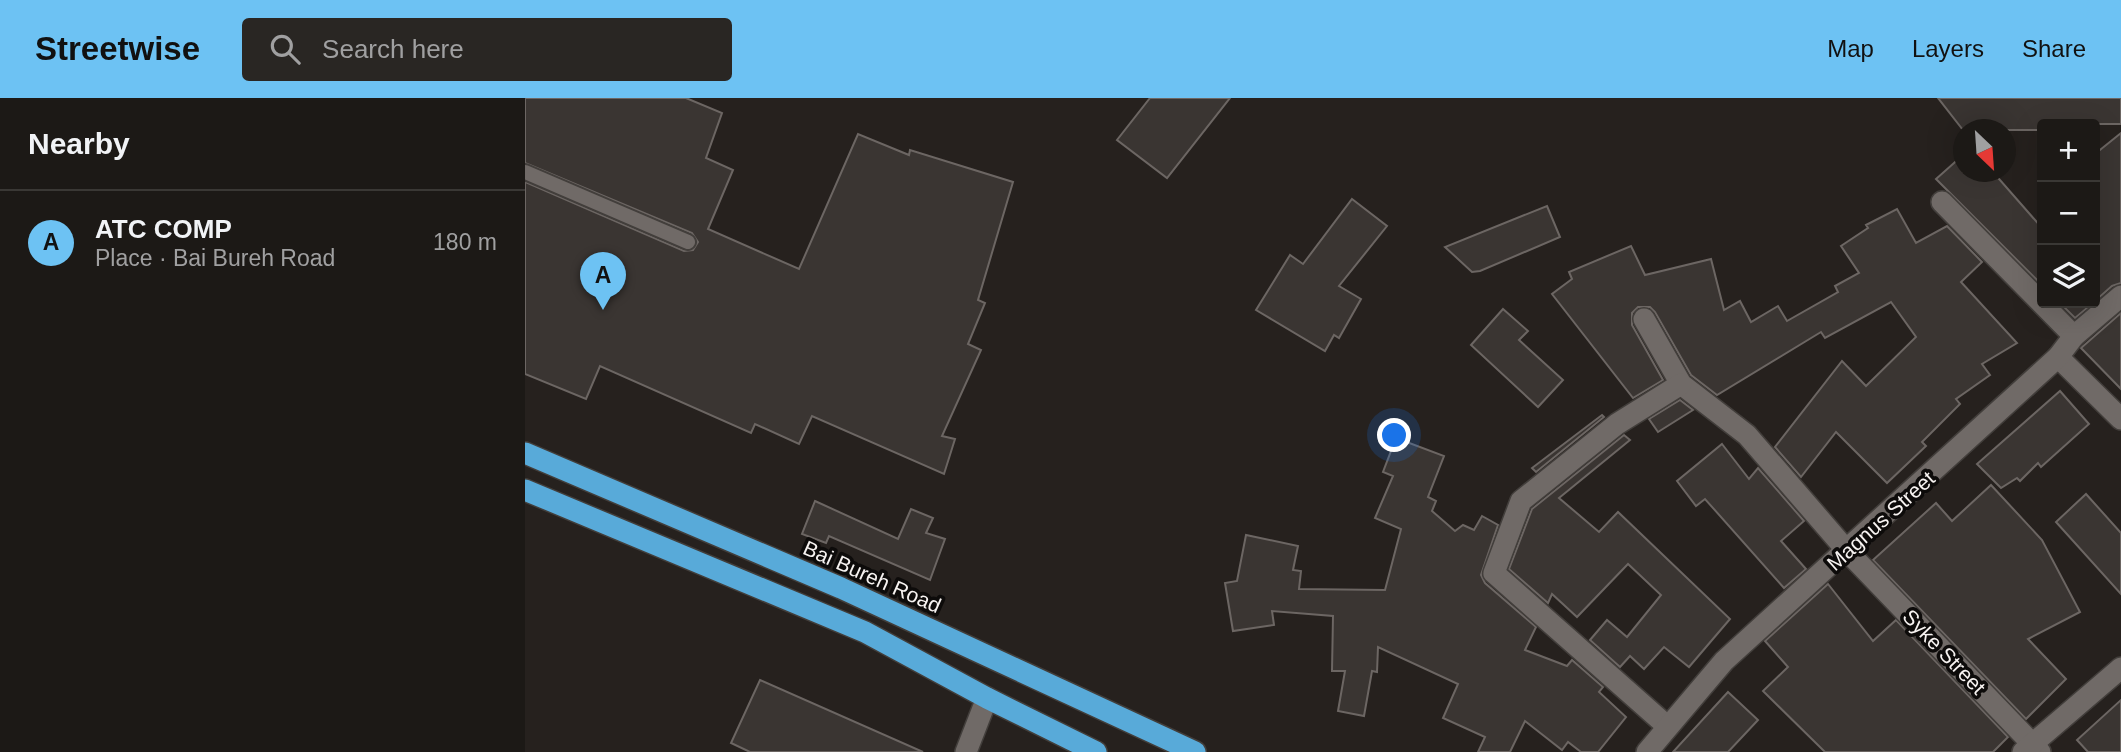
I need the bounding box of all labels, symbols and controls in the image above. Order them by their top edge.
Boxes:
search box [242,18,732,81]
text: Streetwise [35,30,200,67]
icon: search [266,30,304,68]
text: Search here [322,34,464,64]
text: Map [1827,35,1874,62]
text: Layers [1912,35,1984,62]
text: Share [2022,35,2086,62]
north arrow [1953,119,2016,182]
map controls [2037,119,2100,308]
button: + [2037,119,2100,182]
text: Nearby [28,127,130,160]
button: − [2037,182,2100,245]
text: ATC COMP [95,214,232,244]
text: A [43,229,59,255]
text: 180 m [433,229,497,255]
text: Place · Bai Bureh Road [95,245,335,271]
button: layers [2037,245,2100,308]
pin: A [580,252,626,310]
your location [1377,418,1411,452]
street label: Magnus Street [1822,466,1939,575]
street label: Bai Bureh Road [800,536,945,617]
street label: Syke Street [1898,605,1990,699]

